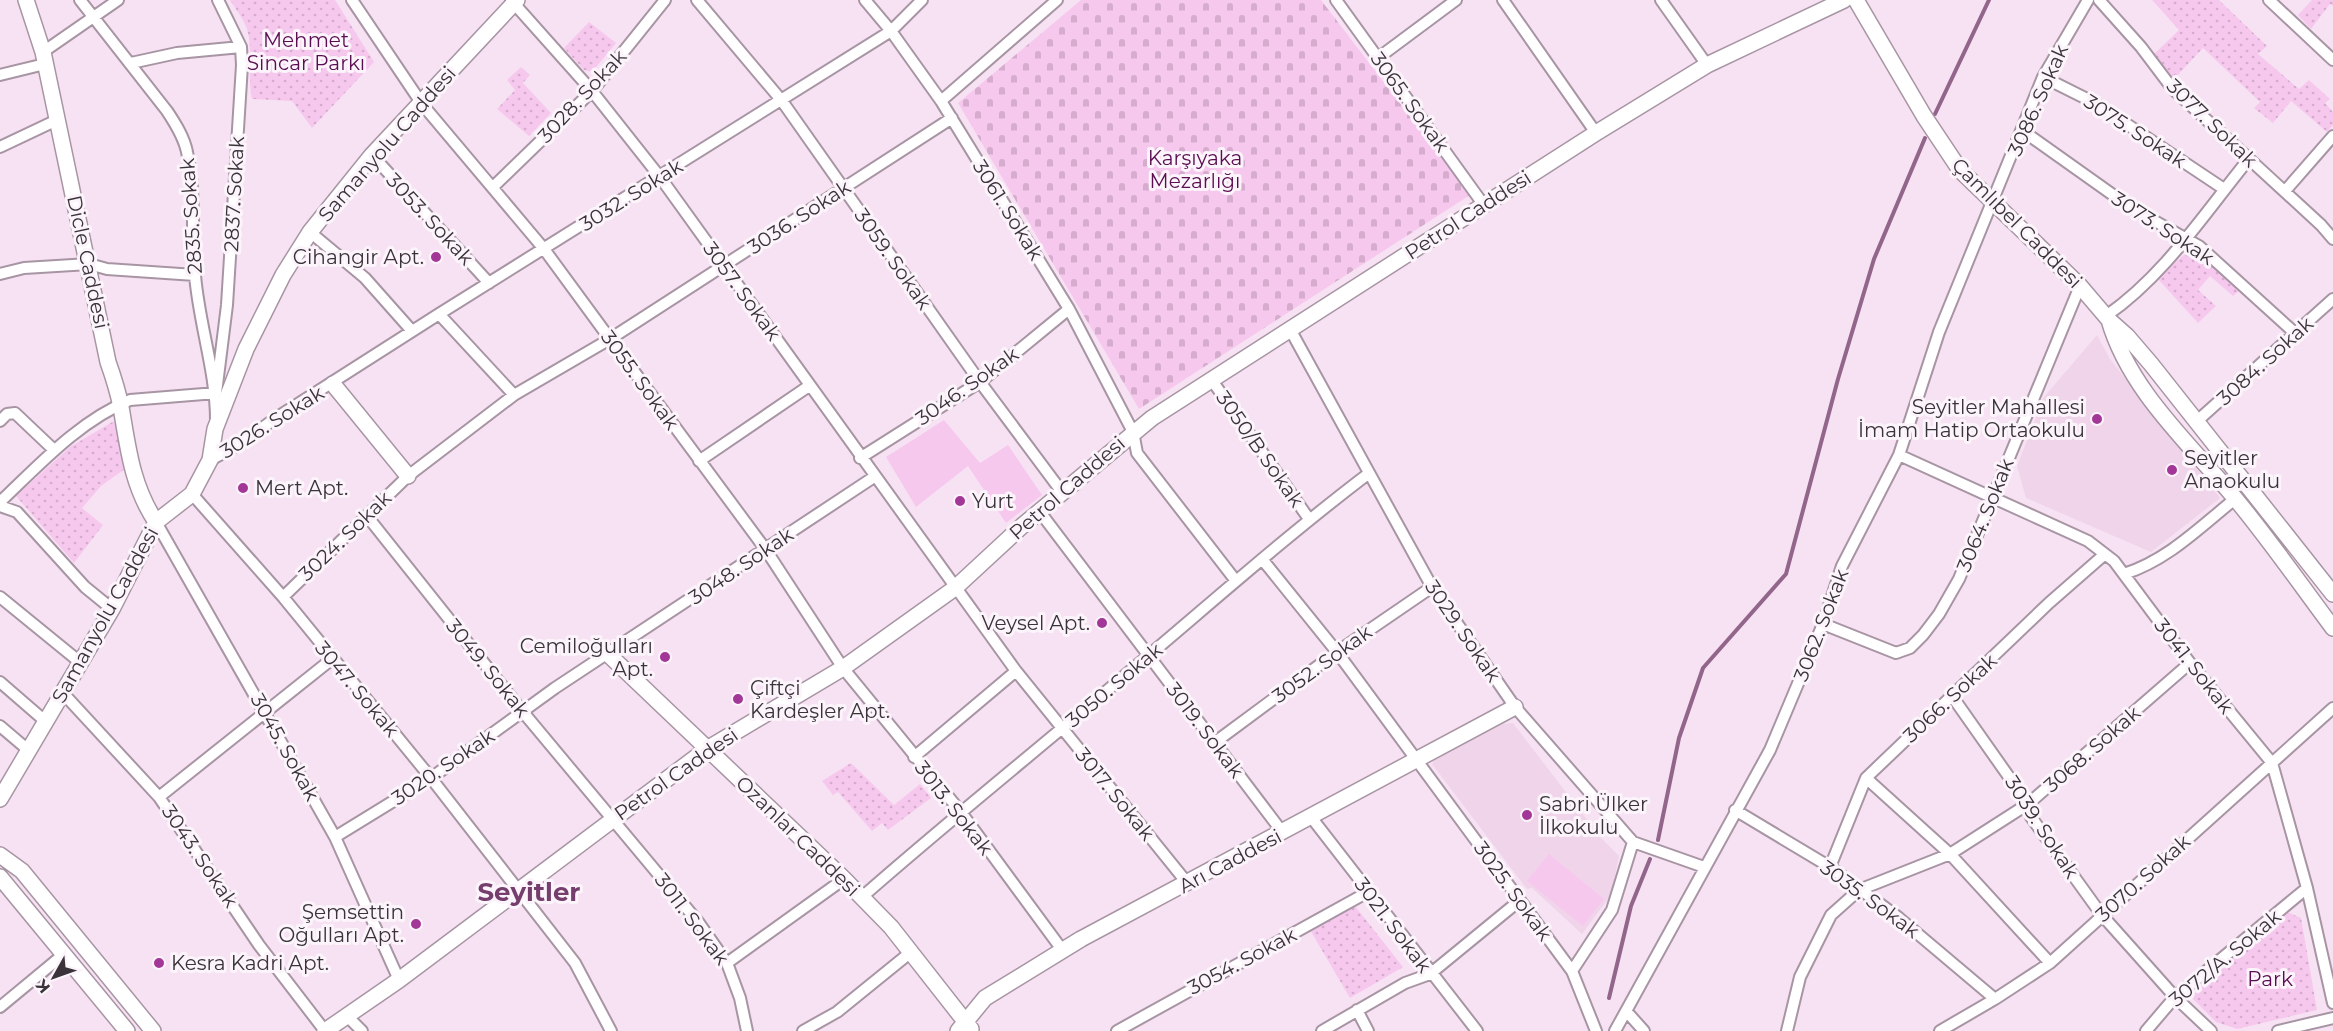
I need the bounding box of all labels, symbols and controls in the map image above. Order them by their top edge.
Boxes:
park label: Mehmet Sincar Parkı [247,28,365,75]
street label: 3086. Sokak [2003,40,2073,159]
street label: 3028. Sokak [533,44,631,148]
street label: 3065. Sokak [1366,47,1454,157]
street label: Samanyolu Caddesi [313,62,461,226]
street label: 3077. Sokak [2162,74,2262,172]
street label: 3075. Sokak [2079,89,2191,173]
street label: 2837. Sokak [219,136,249,252]
park label: Karşıyaka Mezarlığı [1148,146,1242,193]
street label: Çamlıbel Caddesi [1947,153,2087,293]
street label: 3032. Sokak [575,154,687,236]
street label: 3061. Sokak [968,155,1048,265]
street label: 2835. Sokak [175,157,207,275]
street label: Petrol Caddesi [1400,165,1536,265]
street label: 3053. Sokak [381,168,479,270]
street label: 3036. Sokak [743,175,855,259]
street label: 3073. Sokak [2107,186,2219,270]
street label: Dicle Caddesi [62,193,114,331]
street label: 3059. Sokak [849,204,937,314]
street label: 3057. Sokak [698,237,786,345]
place label: Cihangir Apt. [293,245,424,269]
marker: Cihangir Apt. [429,250,443,264]
street label: 3084. Sokak [2212,312,2318,410]
street label: 3055. Sokak [596,326,684,434]
street label: 3046. Sokak [911,342,1023,430]
street label: 3026. Sokak [216,381,328,463]
street label: 3050/B Sokak [1211,386,1309,512]
place label: Seyitler Mahallesi İmam Hatip Ortaokulu [1858,395,2085,442]
marker: Seyitler Mahallesi İmam Hatip Ortaokulu [2090,412,2104,426]
street label: Petrol Caddesi [1004,431,1130,545]
place label: Seyitler Anaokulu [2184,446,2280,493]
street label: 3064. Sokak [1951,455,2019,575]
marker: Seyitler Anaokulu [2165,463,2179,477]
place label: Mert Apt. [255,476,348,500]
marker: Mert Apt. [236,481,250,495]
street label: 3024. Sokak [294,486,396,586]
place label: Yurt [972,489,1014,513]
marker: Yurt [953,494,967,508]
street label: 3048. Sokak [684,522,798,610]
street label: Samanyolu Caddesi [47,523,163,707]
street label: 3062. Sokak [1789,566,1853,684]
street label: 3029. Sokak [1420,576,1506,687]
place label: Veysel Apt. [982,611,1090,635]
street label: 3049. Sokak [441,614,535,722]
street label: 3041. Sokak [2149,614,2239,718]
marker: Veysel Apt. [1095,616,1109,630]
street label: 3052. Sokak [1268,620,1376,708]
place label: Cemiloğulları Apt. [520,634,653,681]
street label: 3047. Sokak [310,636,404,742]
street label: 3050. Sokak [1061,638,1167,732]
street label: 3066. Sokak [1898,649,2002,747]
marker: Cemiloğulları Apt. [658,650,672,664]
place label: Çiftçi Kardeşler Apt. [750,676,890,723]
street label: 3019. Sokak [1161,677,1249,783]
street label: 3045. Sokak [246,689,324,805]
marker: Çiftçi Kardeşler Apt. [731,692,745,706]
street label: 3068. Sokak [2039,701,2145,797]
street label: Petrol Caddesi [610,722,742,826]
street label: 3020. Sokak [387,724,499,810]
street label: 3017. Sokak [1070,743,1160,845]
street label: 3013. Sokak [910,756,998,860]
street label: Ozanlar Caddesi [731,771,865,901]
street label: 3039. Sokak [2000,771,2084,883]
place label: Sabri Ülker İlkokulu [1539,792,1648,839]
street label: 3043. Sokak [157,800,243,912]
marker: Sabri Ülker İlkokulu [1520,808,1534,822]
street label: Arı Caddesi [1174,824,1286,898]
street label: 3070. Sokak [2091,829,2195,927]
street label: 3025. Sokak [1469,837,1557,945]
street label: 3035. Sokak [1816,855,1924,943]
street label: 3011. Sokak [650,868,734,970]
street label: 3021. Sokak [1349,873,1437,977]
district label: Seyitler [477,876,581,908]
place label: Şemsettin Oğulları Apt. [279,900,404,947]
street label: 3072/A. Sokak [2164,904,2286,1012]
marker: Şemsettin Oğulları Apt. [409,917,423,931]
street label: 3054. Sokak [1184,922,1300,1000]
north arrow [24,947,84,1007]
place label: Kesra Kadri Apt. [171,951,329,975]
marker: Kesra Kadri Apt. [152,956,166,970]
park label: Park [2247,967,2293,991]
text: K [31,975,54,997]

